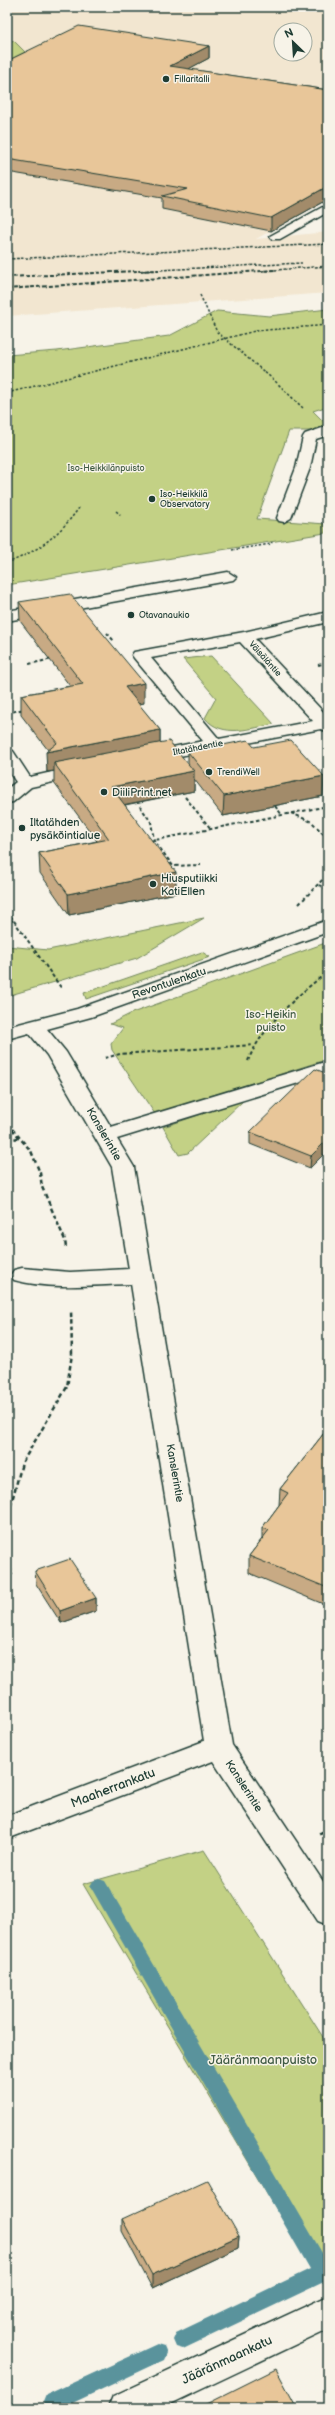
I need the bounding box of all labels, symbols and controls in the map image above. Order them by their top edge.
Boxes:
north arrow [273,22,313,62]
text: N [282,26,295,41]
marker: Fillaritalli [161,74,171,84]
place label: Fillaritalli [174,74,210,85]
park label: Iso-Heikkilänpuisto [67,463,145,474]
place label: Iso-Heikkilä Observatory [160,489,211,510]
marker: Iso-Heikkilä Observatory [147,494,157,504]
marker: Otavanaukio [126,610,136,620]
place label: Otavanaukio [139,610,190,621]
street label: Väisäläntie [246,639,284,679]
street label: Iltatähdentie [172,738,225,758]
marker: TrendiWell [204,767,214,777]
place label: TrendiWell [217,767,260,778]
place label: DiiliPrint.net [112,786,172,799]
marker: DiiliPrint.net [99,787,109,797]
place label: Iltatähden pysäköintialue [30,816,101,842]
marker: Iltatähden pysäköintialue [17,823,27,833]
place label: Hiusputiikki KatiEllen [161,872,217,898]
marker: Hiusputiikki KatiEllen [148,879,158,889]
street label: Revontulenkatu [130,964,208,1002]
park label: Iso-Heikin puisto [246,1008,296,1034]
street label: Kanslerintie [84,1105,125,1163]
street label: Kanslerintie [163,1443,187,1504]
street label: Kanslerintie [222,1758,266,1815]
street label: Maaherrankatu [68,1765,158,1811]
park label: Jääränmaanpuisto [209,2052,317,2068]
street label: Jääränmaankatu [179,2332,275,2388]

